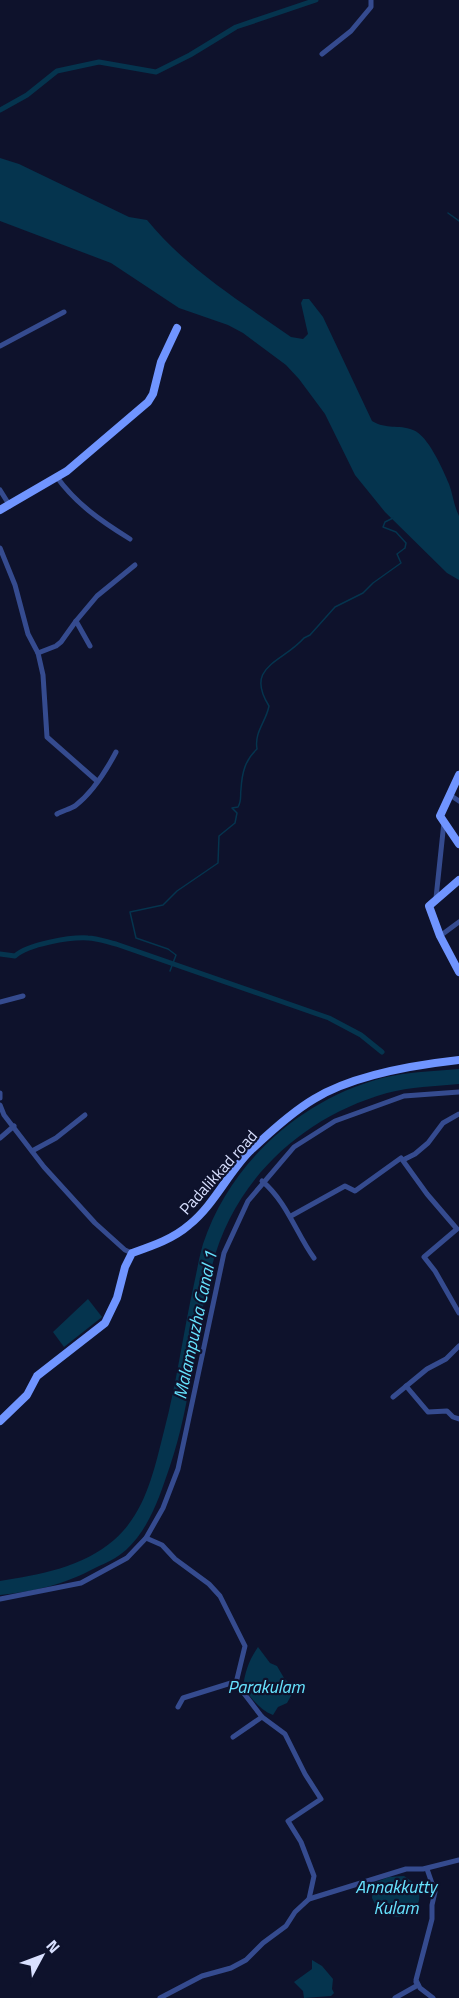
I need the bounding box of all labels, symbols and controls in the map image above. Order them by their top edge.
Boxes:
street label: Padalikkad road [173,1124,263,1220]
water label: Malampuzha Canal 1 [166,1248,224,1402]
water label: Parakulam [227,1673,306,1700]
water label: Annakkutty Kulam [355,1873,439,1921]
north arrow [12,1926,72,1986]
text: N [41,1934,66,1958]

